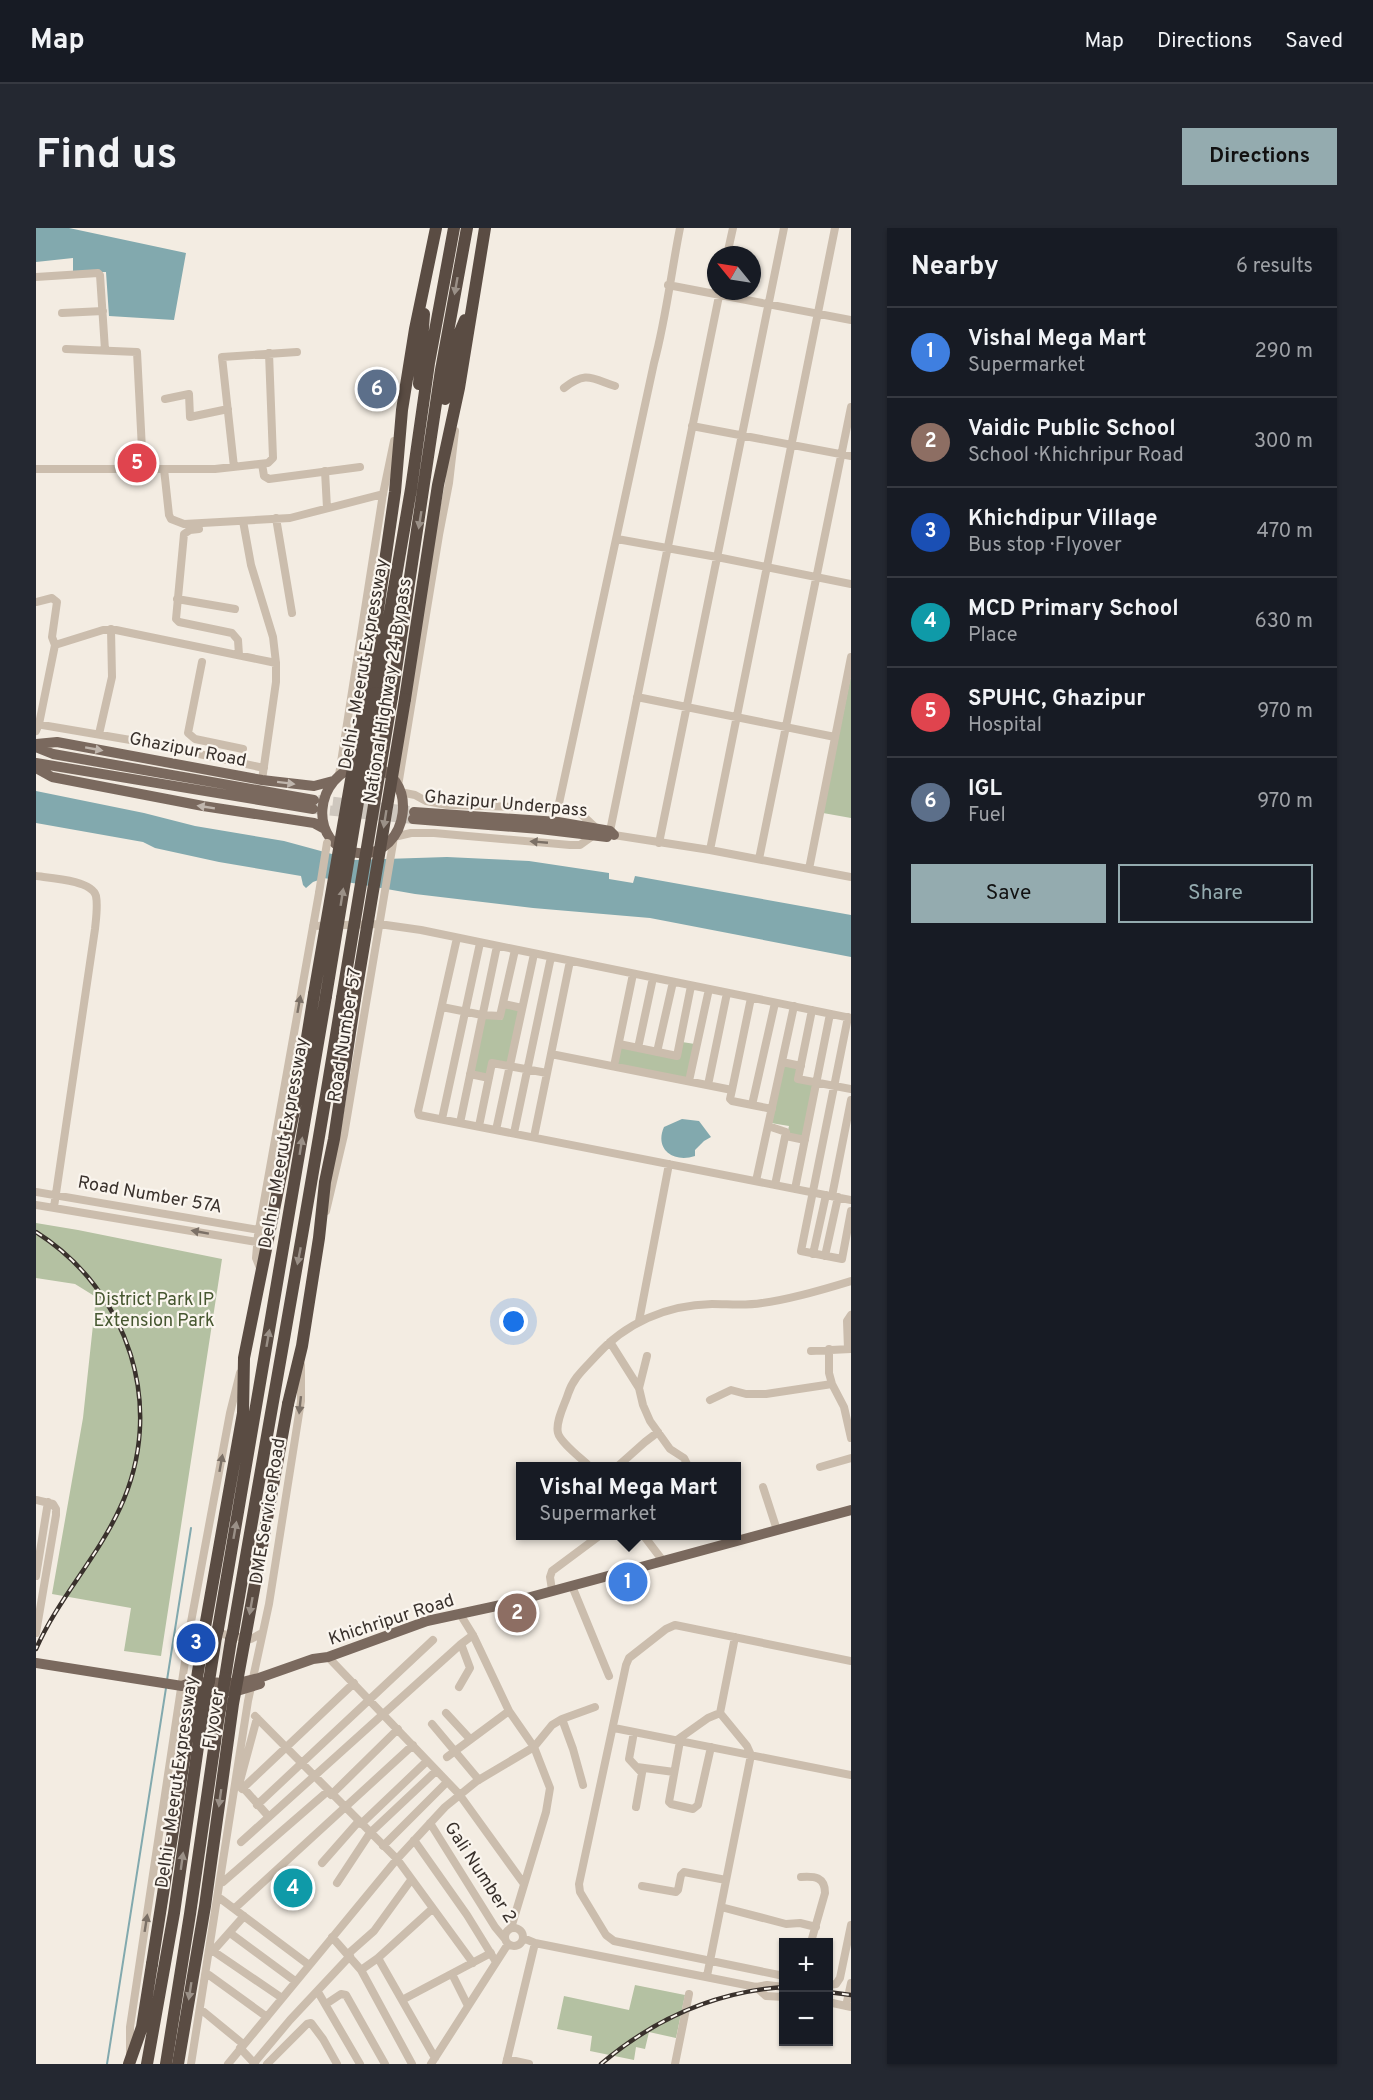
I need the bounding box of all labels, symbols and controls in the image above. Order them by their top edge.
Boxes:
text: Map [30,23,85,59]
text: Map [1084,28,1124,55]
text: Directions [1157,28,1252,55]
text: Saved [1285,28,1343,55]
button: Directions [1182,128,1337,185]
text: Find us [36,130,177,183]
north arrow [707,246,761,300]
text: Nearby [911,251,999,284]
text: 6 results [1236,254,1313,280]
one-way arrow [452,276,461,295]
text: Vishal Mega Mart [968,326,1146,353]
text: 1 [927,339,935,365]
text: 290 m [1255,339,1313,365]
text: Supermarket [968,353,1085,379]
pin: 6 [358,366,396,412]
text: Vaidic Public School [968,416,1176,443]
text: 2 [924,429,937,455]
text: 300 m [1254,429,1313,455]
pin: 5 [118,440,156,486]
text: School · Khichripur Road [968,443,1184,469]
text: Khichdipur Village [968,506,1157,533]
one-way arrow [415,510,424,529]
text: 3 [925,519,937,545]
text: 470 m [1256,519,1313,545]
text: Bus stop · Flyover [968,533,1122,559]
street label: Delhi - Meerut Expressway [335,557,394,772]
street label: National Highway 24 Bypass [359,577,418,806]
text: MCD Primary School [968,596,1179,623]
text: 4 [924,609,937,635]
text: 630 m [1255,609,1313,635]
text: Place [968,623,1018,649]
text: SPUHC, Ghazipur [968,686,1145,713]
text: 5 [924,699,937,725]
text: 970 m [1257,699,1313,725]
text: Hospital [968,713,1042,739]
street label: Ghazipur Road [127,728,248,773]
one-way arrow [85,744,104,753]
text: IGL [968,776,1002,803]
one-way arrow [276,778,295,788]
street label: Ghazipur Underpass [423,786,588,823]
text: 6 [924,789,937,815]
text: 970 m [1257,789,1313,815]
one-way arrow [197,802,216,811]
text: Fuel [968,803,1006,829]
one-way arrow [380,809,389,828]
one-way arrow [529,837,548,847]
button: Save [911,864,1106,923]
button: Share [1118,864,1313,923]
one-way arrow [338,887,347,906]
street label: Road Number 57 [323,966,367,1104]
one-way arrow [295,995,304,1014]
street label: Delhi - Meerut Expressway [255,1036,314,1251]
one-way arrow [297,1137,306,1156]
street label: Road Number 57A [76,1171,224,1219]
one-way arrow [190,1227,209,1236]
one-way arrow [294,1246,303,1265]
park label: District Park IP Extension Park [93,1289,215,1333]
your location [499,1307,528,1336]
one-way arrow [264,1329,273,1348]
one-way arrow [295,1395,304,1414]
street label: DME Service Road [246,1437,291,1586]
one-way arrow [217,1453,226,1472]
popup [516,1462,741,1540]
text: Vishal Mega Mart [539,1475,718,1502]
text: Supermarket [539,1502,657,1528]
one-way arrow [230,1521,239,1540]
pin: 1 [608,1560,648,1604]
street label: Khichripur Road [326,1589,457,1652]
pin: 2 [498,1590,536,1636]
one-way arrow [246,1597,255,1616]
pin: 3 [176,1620,216,1666]
street label: Delhi - Meerut Expressway [151,1675,204,1890]
street label: Flyover [198,1688,231,1751]
one-way arrow [215,1789,224,1808]
street label: Gali Number 2 [438,1818,521,1928]
one-way arrow [177,1852,186,1871]
pin: 4 [274,1866,312,1910]
one-way arrow [142,1913,151,1932]
map controls [779,1938,833,2046]
button: + [779,1938,833,1992]
one-way arrow [186,1982,195,2001]
button: − [779,1992,833,2046]

